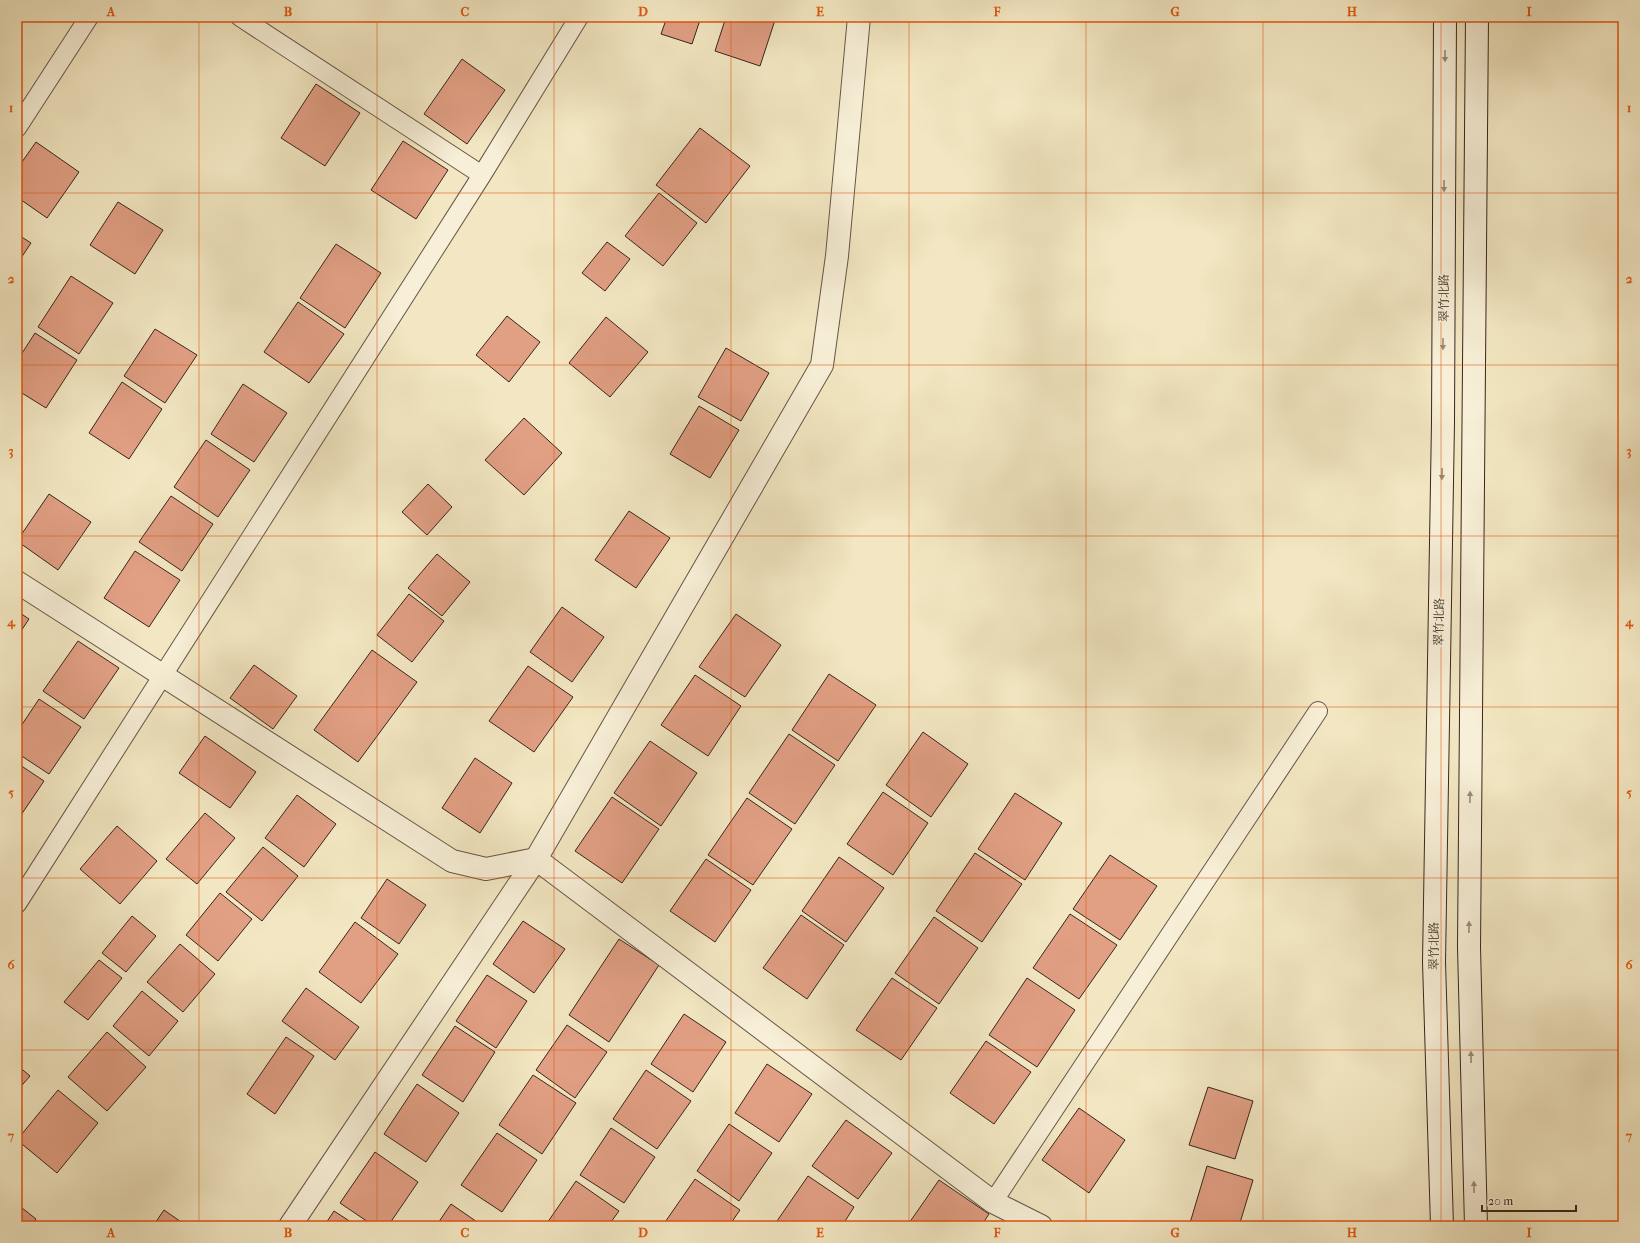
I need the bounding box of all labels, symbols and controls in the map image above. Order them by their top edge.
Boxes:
text: A [106,4,116,19]
text: B [284,4,293,19]
text: C [461,4,470,19]
text: D [638,4,648,19]
text: E [816,4,824,19]
text: F [993,4,1001,19]
text: G [1170,4,1180,19]
text: H [1347,4,1358,19]
text: I [1526,4,1532,19]
one-way arrow [1442,50,1448,63]
text: 1 [9,100,14,115]
text: 1 [1627,100,1632,115]
one-way arrow [1441,180,1447,193]
text: 2 [8,271,15,286]
text: 2 [1626,271,1633,286]
street label: 翠竹北路 [1437,274,1451,322]
one-way arrow [1440,338,1446,351]
text: 3 [8,443,14,459]
text: 3 [1626,443,1632,459]
one-way arrow [1439,468,1445,481]
street label: 翠竹北路 [1432,598,1446,646]
text: 4 [6,614,16,630]
text: 4 [1624,614,1634,630]
text: 5 [8,785,14,800]
text: 5 [1626,785,1632,800]
one-way arrow [1467,790,1473,803]
one-way arrow [1466,920,1472,933]
street label: 翠竹北路 [1427,922,1441,970]
text: 6 [7,957,15,972]
text: 6 [1625,957,1633,972]
one-way arrow [1468,1050,1474,1063]
text: 7 [7,1128,15,1143]
text: 7 [1625,1128,1633,1143]
one-way arrow [1471,1180,1477,1193]
scale bar [1482,1187,1576,1213]
text: 20 m [1488,1194,1513,1208]
text: A [106,1225,116,1240]
text: B [284,1225,293,1240]
text: C [461,1225,470,1240]
text: D [638,1225,648,1240]
text: E [816,1225,824,1240]
text: F [993,1225,1001,1240]
text: G [1170,1225,1180,1240]
text: H [1347,1225,1358,1240]
text: I [1526,1225,1532,1240]

